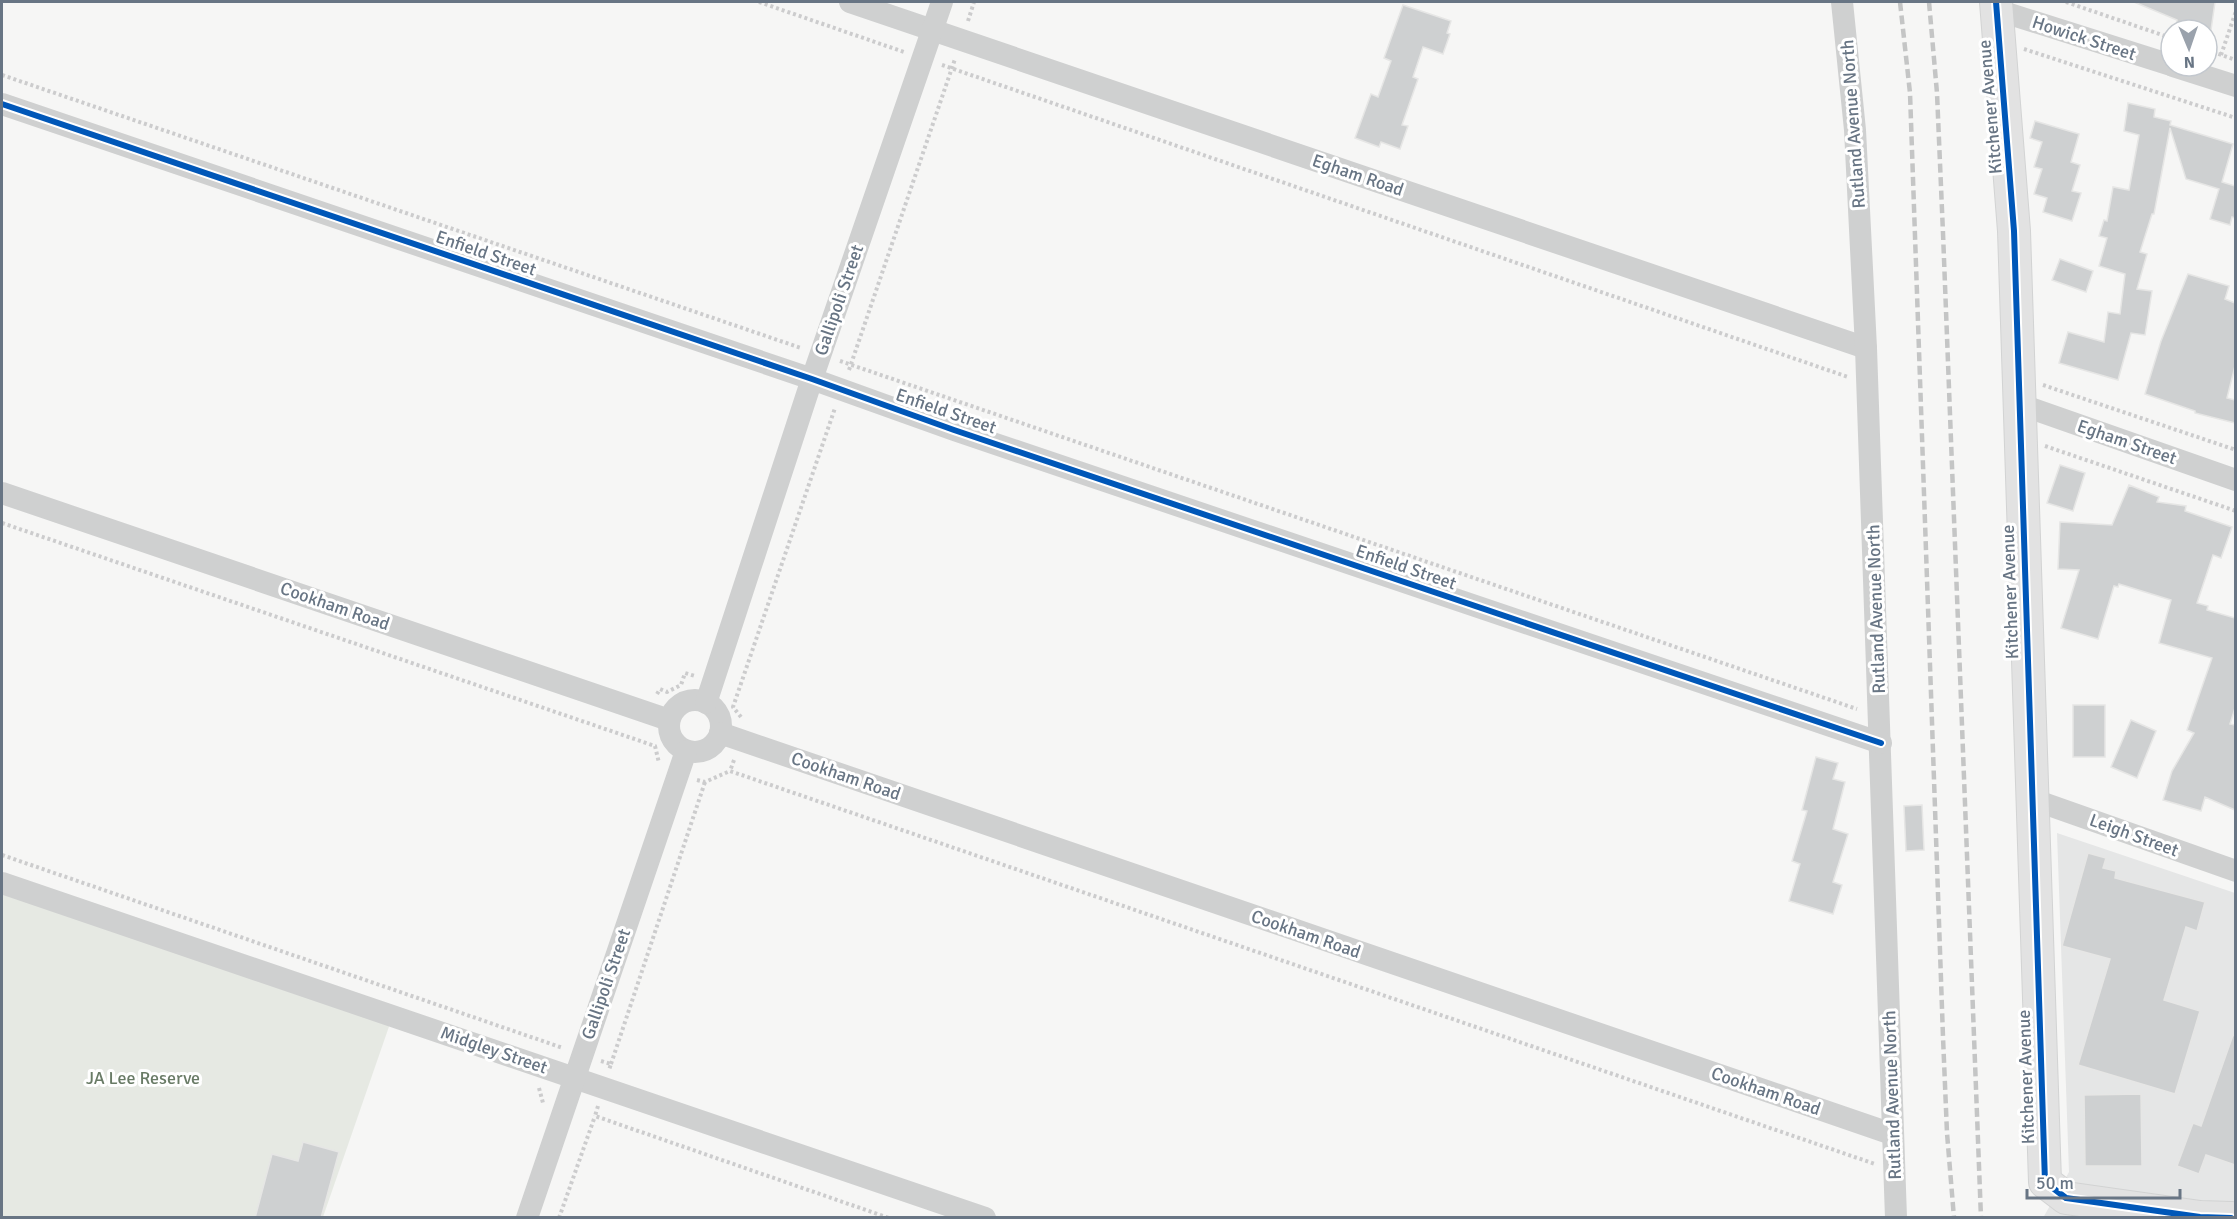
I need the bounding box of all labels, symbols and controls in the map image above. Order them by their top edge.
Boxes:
street label: Howick Street [2029,11,2139,65]
north arrow [2159,18,2219,78]
street label: Rutland Avenue North [1836,39,1870,209]
street label: Kitchener Avenue [1973,39,2007,175]
text: N [2184,52,2195,72]
street label: Egham Road [1309,149,1407,201]
street label: Enfield Street [433,225,539,281]
street label: Gallipoli Street [810,242,868,358]
street label: Enfield Street [893,383,999,439]
street label: Egham Street [2074,415,2180,469]
street label: Rutland Avenue North [1862,524,1890,694]
street label: Kitchener Avenue [1997,524,2023,660]
street label: Enfield Street [1353,539,1459,595]
street label: Cookham Road [277,577,393,635]
street label: Cookham Road [788,747,904,805]
street label: Leigh Street [2087,809,2181,861]
street label: Cookham Road [1248,905,1364,963]
street label: Gallipoli Street [577,926,635,1042]
street label: Kitchener Avenue [2013,1009,2039,1145]
street label: Rutland Avenue North [1878,1010,1906,1180]
street label: Midgley Street [438,1021,550,1079]
street label: Cookham Road [1708,1062,1824,1120]
park label: JA Lee Reserve [86,1067,200,1089]
scale bar [2027,1162,2180,1200]
text: 50 m [2036,1172,2074,1194]

